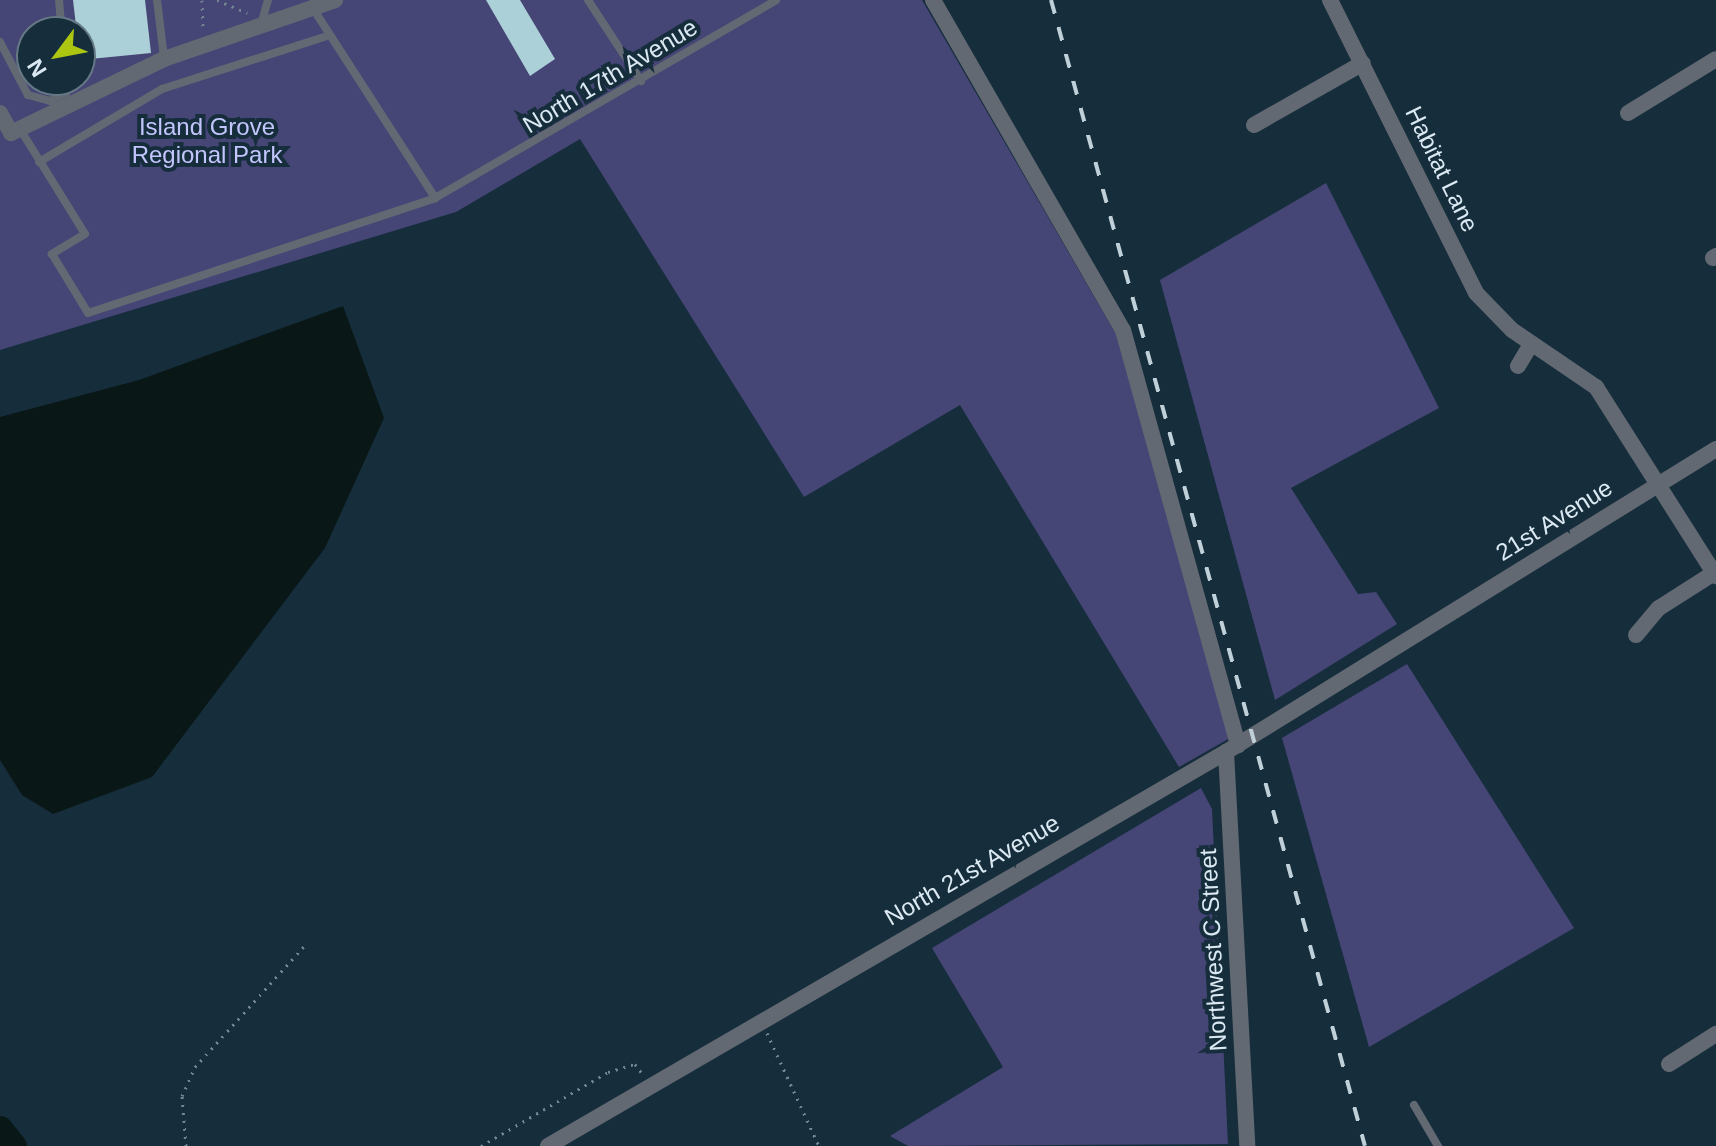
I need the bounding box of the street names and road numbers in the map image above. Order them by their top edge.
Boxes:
street label: North 17th Avenue [517,12,703,140]
street label: Habitat Lane [1399,102,1485,236]
street label: 21st Avenue [1490,473,1618,567]
street label: North 21st Avenue [879,808,1065,932]
street label: Northwest C Street [1193,848,1233,1052]

